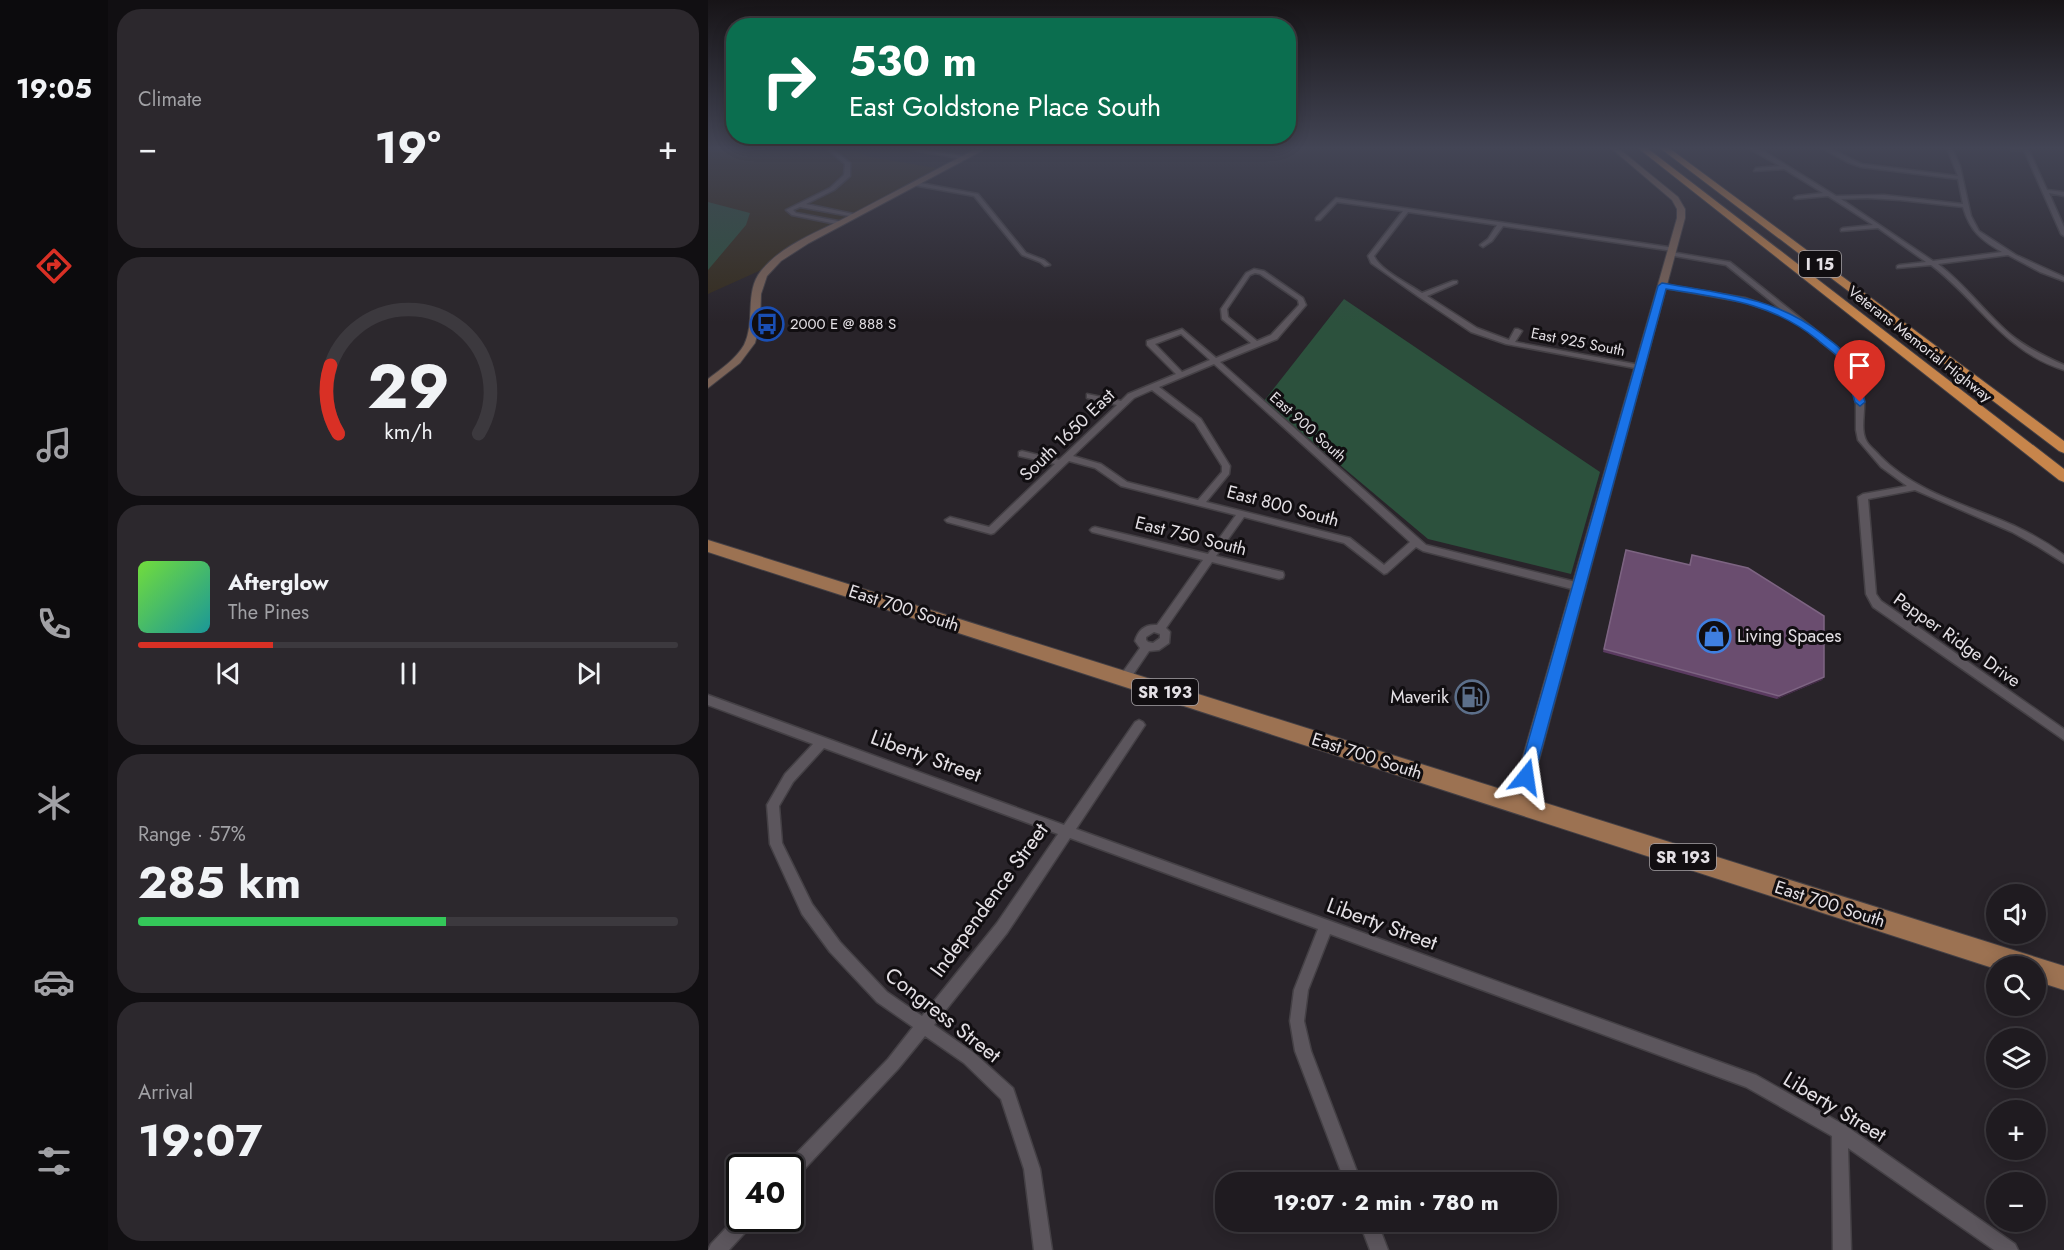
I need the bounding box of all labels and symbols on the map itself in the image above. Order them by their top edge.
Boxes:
road number: I 15 [1799,251,1841,277]
street label: Veterans Memorial Highway [1843,281,1997,408]
bus stop icon: 2000 E @ 888 S [749,306,785,342]
place label: 2000 E @ 888 S [790,313,896,335]
street label: East 925 South [1529,322,1627,362]
pin [1834,340,1885,402]
street label: South 1650 East [1014,382,1121,487]
street label: East 900 South [1265,387,1351,467]
street label: East 800 South [1224,479,1342,533]
street label: East 750 South [1132,510,1250,562]
street label: East 700 South [845,578,963,638]
street label: Pepper Ridge Drive [1888,586,2026,694]
shop icon: Living Spaces [1696,618,1732,654]
place label: Living Spaces [1737,623,1841,649]
road number: SR 193 [1132,679,1198,705]
fuel station icon: Maverik [1454,679,1490,715]
place label: Maverik [1390,684,1449,710]
street label: Liberty Street [867,722,985,790]
street label: East 700 South [1308,726,1426,786]
position arrow [1494,745,1558,809]
street label: Independence Street [923,817,1055,983]
road number: SR 193 [1650,844,1716,870]
street label: East 700 South [1771,874,1889,934]
street label: Liberty Street [1323,890,1441,958]
street label: Congress Street [879,960,1007,1070]
street label: Liberty Street [1778,1064,1892,1150]
speed limit sign: 40 [726,1154,804,1232]

